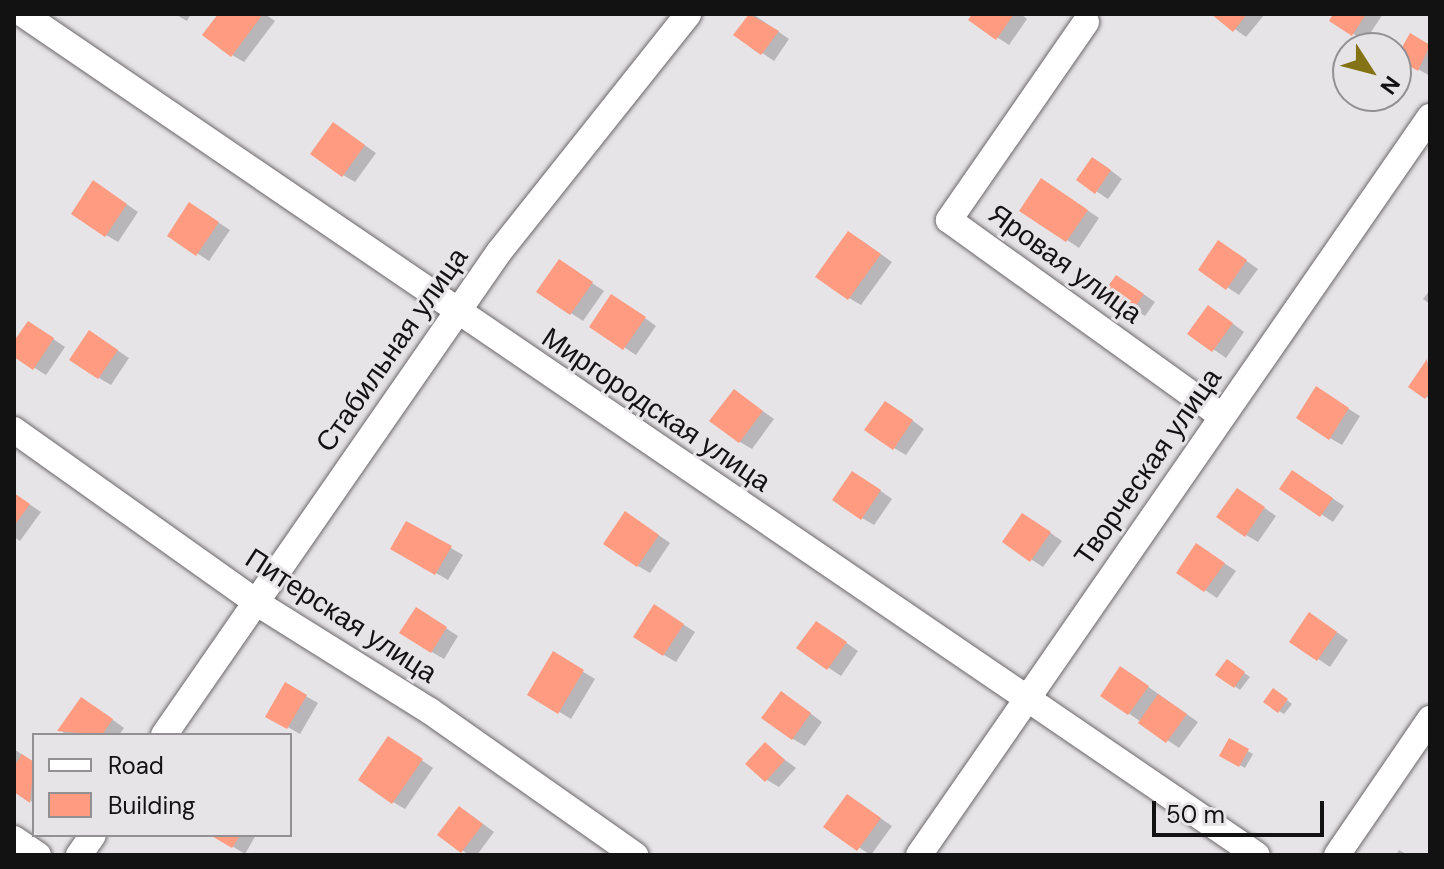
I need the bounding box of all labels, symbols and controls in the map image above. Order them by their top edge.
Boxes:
north arrow [1332,32,1412,112]
text: N [1374,70,1407,100]
street label: Яровая улица [982,197,1148,331]
street label: Стабильная улица [309,241,475,459]
street label: Миргородская улица [535,321,777,499]
street label: Творческая улица [1067,362,1229,572]
street label: Питерская улица [239,542,443,690]
legend [32,733,292,837]
text: Road [108,750,164,781]
scale bar [1156,785,1328,835]
text: Building [108,790,195,821]
text: 50 m [1166,799,1225,830]

